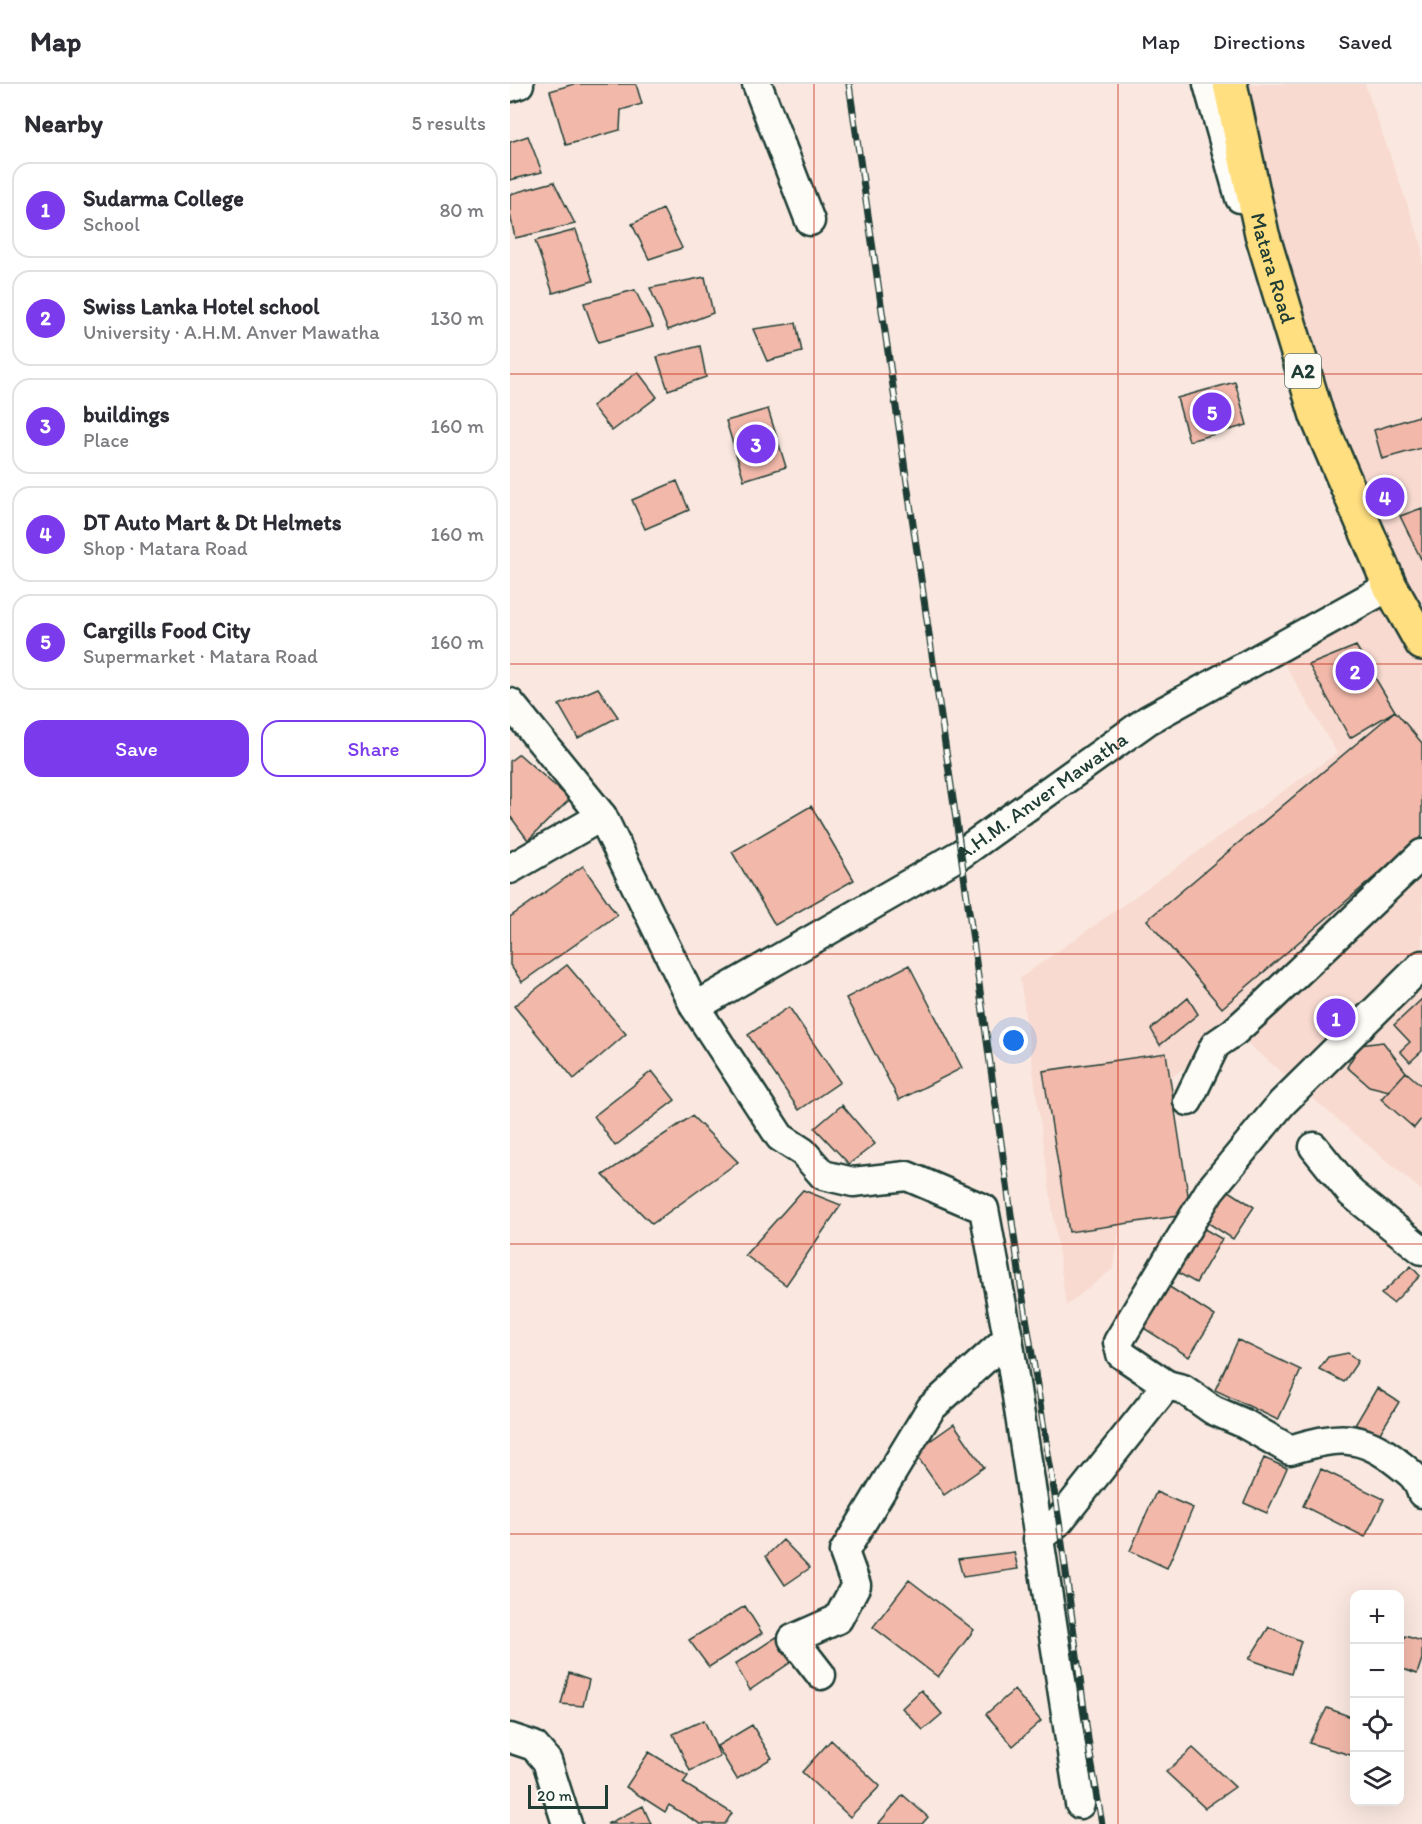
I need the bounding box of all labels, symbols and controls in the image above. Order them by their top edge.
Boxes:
text: Map [30,24,81,58]
text: Map [1142,29,1180,54]
text: Directions [1213,29,1305,54]
text: Saved [1338,29,1392,54]
text: Nearby [24,107,103,139]
text: 5 results [412,111,486,135]
text: Sudarma College [83,185,244,212]
text: 1 [41,198,50,222]
text: 80 m [439,198,484,222]
street label: Matara Road [1246,210,1301,327]
text: School [83,212,140,236]
text: Swiss Lanka Hotel school [83,293,320,320]
text: 2 [40,306,51,330]
text: 130 m [430,306,484,330]
text: University · A.H.M. Anver Mawatha [83,320,380,344]
road number: A2 [1285,354,1321,388]
pin: 5 [1192,390,1232,434]
text: buildings [83,401,170,428]
text: 3 [40,414,51,438]
text: 160 m [431,414,484,438]
pin: 3 [736,422,776,466]
text: Place [83,428,129,452]
pin: 4 [1366,474,1404,520]
text: DT Auto Mart & Dt Helmets [83,509,341,536]
text: 4 [39,522,52,546]
text: 160 m [431,522,484,546]
text: Shop · Matara Road [83,536,248,560]
text: Cargills Food City [83,617,250,644]
text: 5 [40,630,51,654]
text: 160 m [431,630,484,654]
text: Supermarket · Matara Road [83,644,318,668]
pin: 2 [1336,648,1374,694]
button: Save [24,720,249,777]
button: Share [261,720,486,777]
street label: A.H.M. Anver Mawatha [951,726,1132,866]
pin: 1 [1316,996,1356,1040]
your location [999,1026,1028,1055]
map controls [1350,1590,1404,1806]
button: + [1350,1590,1404,1644]
button: − [1350,1644,1404,1698]
button: locate [1350,1698,1404,1752]
button: layers [1350,1752,1404,1806]
scale bar [528,1782,608,1810]
text: 20 m [537,1786,572,1805]

